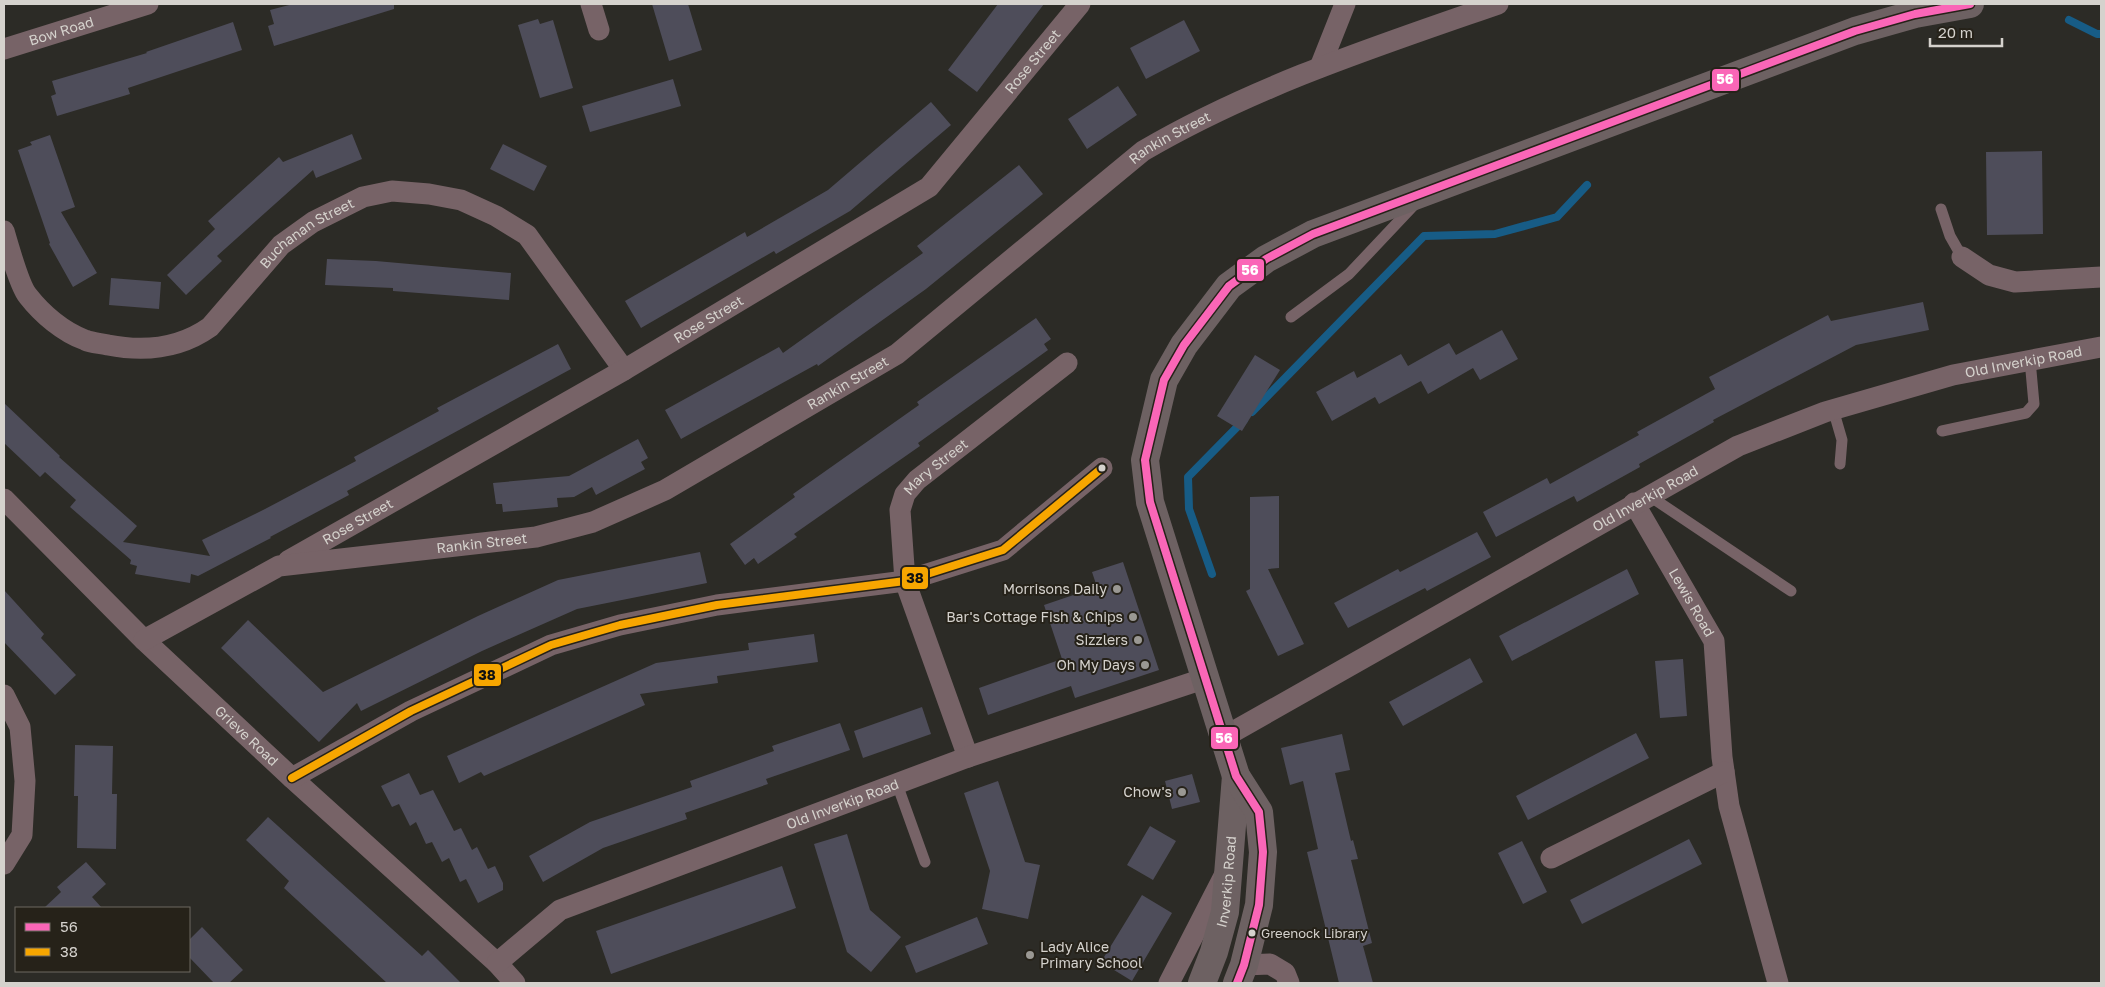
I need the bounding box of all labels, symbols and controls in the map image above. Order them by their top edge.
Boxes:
street label: Bow Road [27,13,96,49]
scale bar [1930,15,2002,47]
text: 20 m [1938,23,1973,41]
street label: Rose Street [1001,25,1064,97]
line badge: 56 [1711,68,1740,92]
text: 56 [1716,70,1734,87]
street label: Rankin Street [1125,107,1213,167]
street label: Buchanan Street [256,194,357,272]
line badge: 56 [1236,258,1265,282]
text: 56 [1241,261,1259,278]
street label: Rose Street [670,291,746,346]
street label: Old Inverkip Road [1963,342,2083,381]
street label: Rankin Street [804,352,891,413]
street label: Mary Street [899,435,971,498]
street label: Old Inverkip Road [1589,461,1701,535]
unlabelled marker [1097,463,1107,473]
street label: Rose Street [319,494,396,548]
street label: Rankin Street [435,529,528,556]
street label: Lewis Road [1666,565,1719,639]
line badge: 38 [901,566,929,590]
text: 38 [906,569,924,586]
place label: Morrisons Daily [1003,580,1107,597]
marker: Morrisons Daily [1111,583,1123,595]
place label: Bar's Cottage Fish & Chips [946,608,1123,625]
marker: Bar's Cottage Fish & Chips [1127,611,1139,623]
place label: Sizzlers [1076,631,1128,648]
marker: Sizzlers [1132,634,1144,646]
place label: Oh My Days [1056,656,1135,673]
marker: Oh My Days [1139,659,1151,671]
line badge: 38 [473,663,502,687]
text: 38 [478,666,496,683]
street label: Grieve Road [212,702,282,769]
line badge: 56 [1210,726,1239,750]
text: 56 [1215,729,1233,746]
street label: Old Inverkip Road [784,775,901,832]
place label: Chow's [1123,783,1172,800]
marker: Chow's [1176,786,1188,798]
street label: Inverkip Road [1212,835,1239,929]
legend [15,907,190,972]
text: 56 [60,917,78,935]
place label: Greenock Library [1261,925,1368,941]
marker: Greenock Library [1247,928,1257,938]
place label: Lady Alice Primary School [1040,938,1142,971]
text: 38 [60,942,78,960]
marker: Lady Alice Primary School [1024,949,1036,961]

